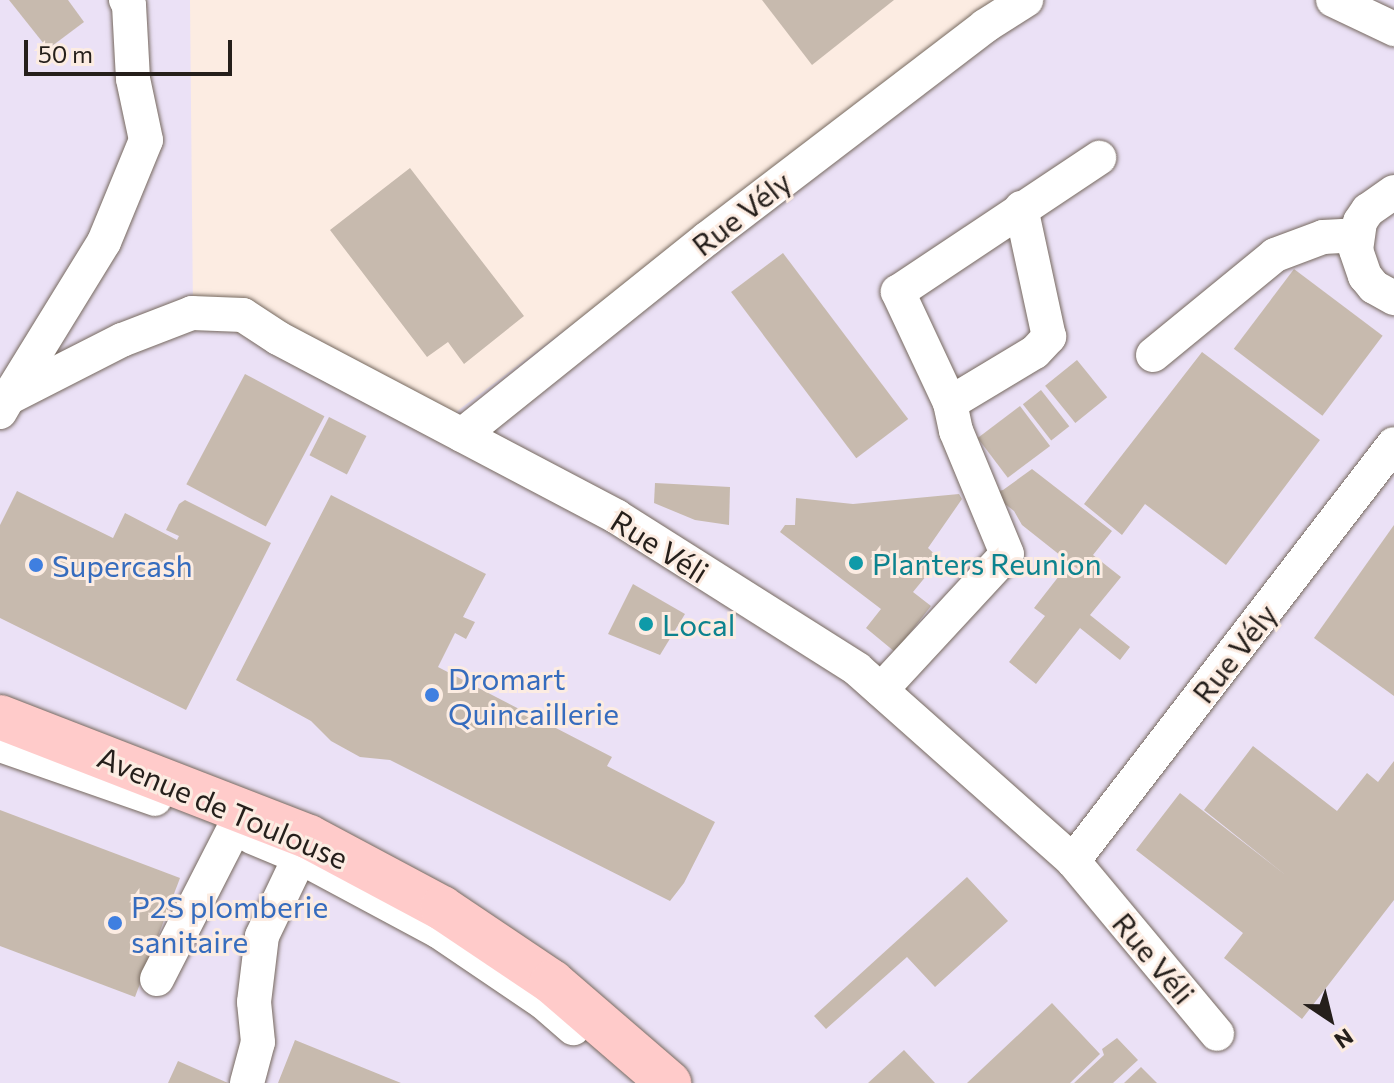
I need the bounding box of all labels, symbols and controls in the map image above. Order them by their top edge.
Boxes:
scale bar [28,24,236,74]
text: 50 m [38,39,93,68]
street label: Rue Vély [684,163,798,263]
street label: Rue Véli [605,502,715,590]
place label: Planters Reunion [872,545,1102,581]
place label: Supercash [52,547,193,583]
marker: Planters Reunion [847,554,865,572]
marker: Supercash [27,556,45,574]
street label: Rue Vély [1184,596,1284,710]
place label: Local [662,606,735,642]
marker: Local [637,615,655,633]
place label: Dromart Quincaillerie [448,660,619,730]
marker: Dromart Quincaillerie [423,686,441,704]
street label: Avenue de Toulouse [93,738,353,876]
place label: P2S plomberie sanitaire [131,888,328,958]
street label: Rue Véli [1106,905,1202,1011]
marker: P2S plomberie sanitaire [106,914,124,932]
north arrow [1290,979,1370,1059]
text: N [1330,1023,1359,1055]

